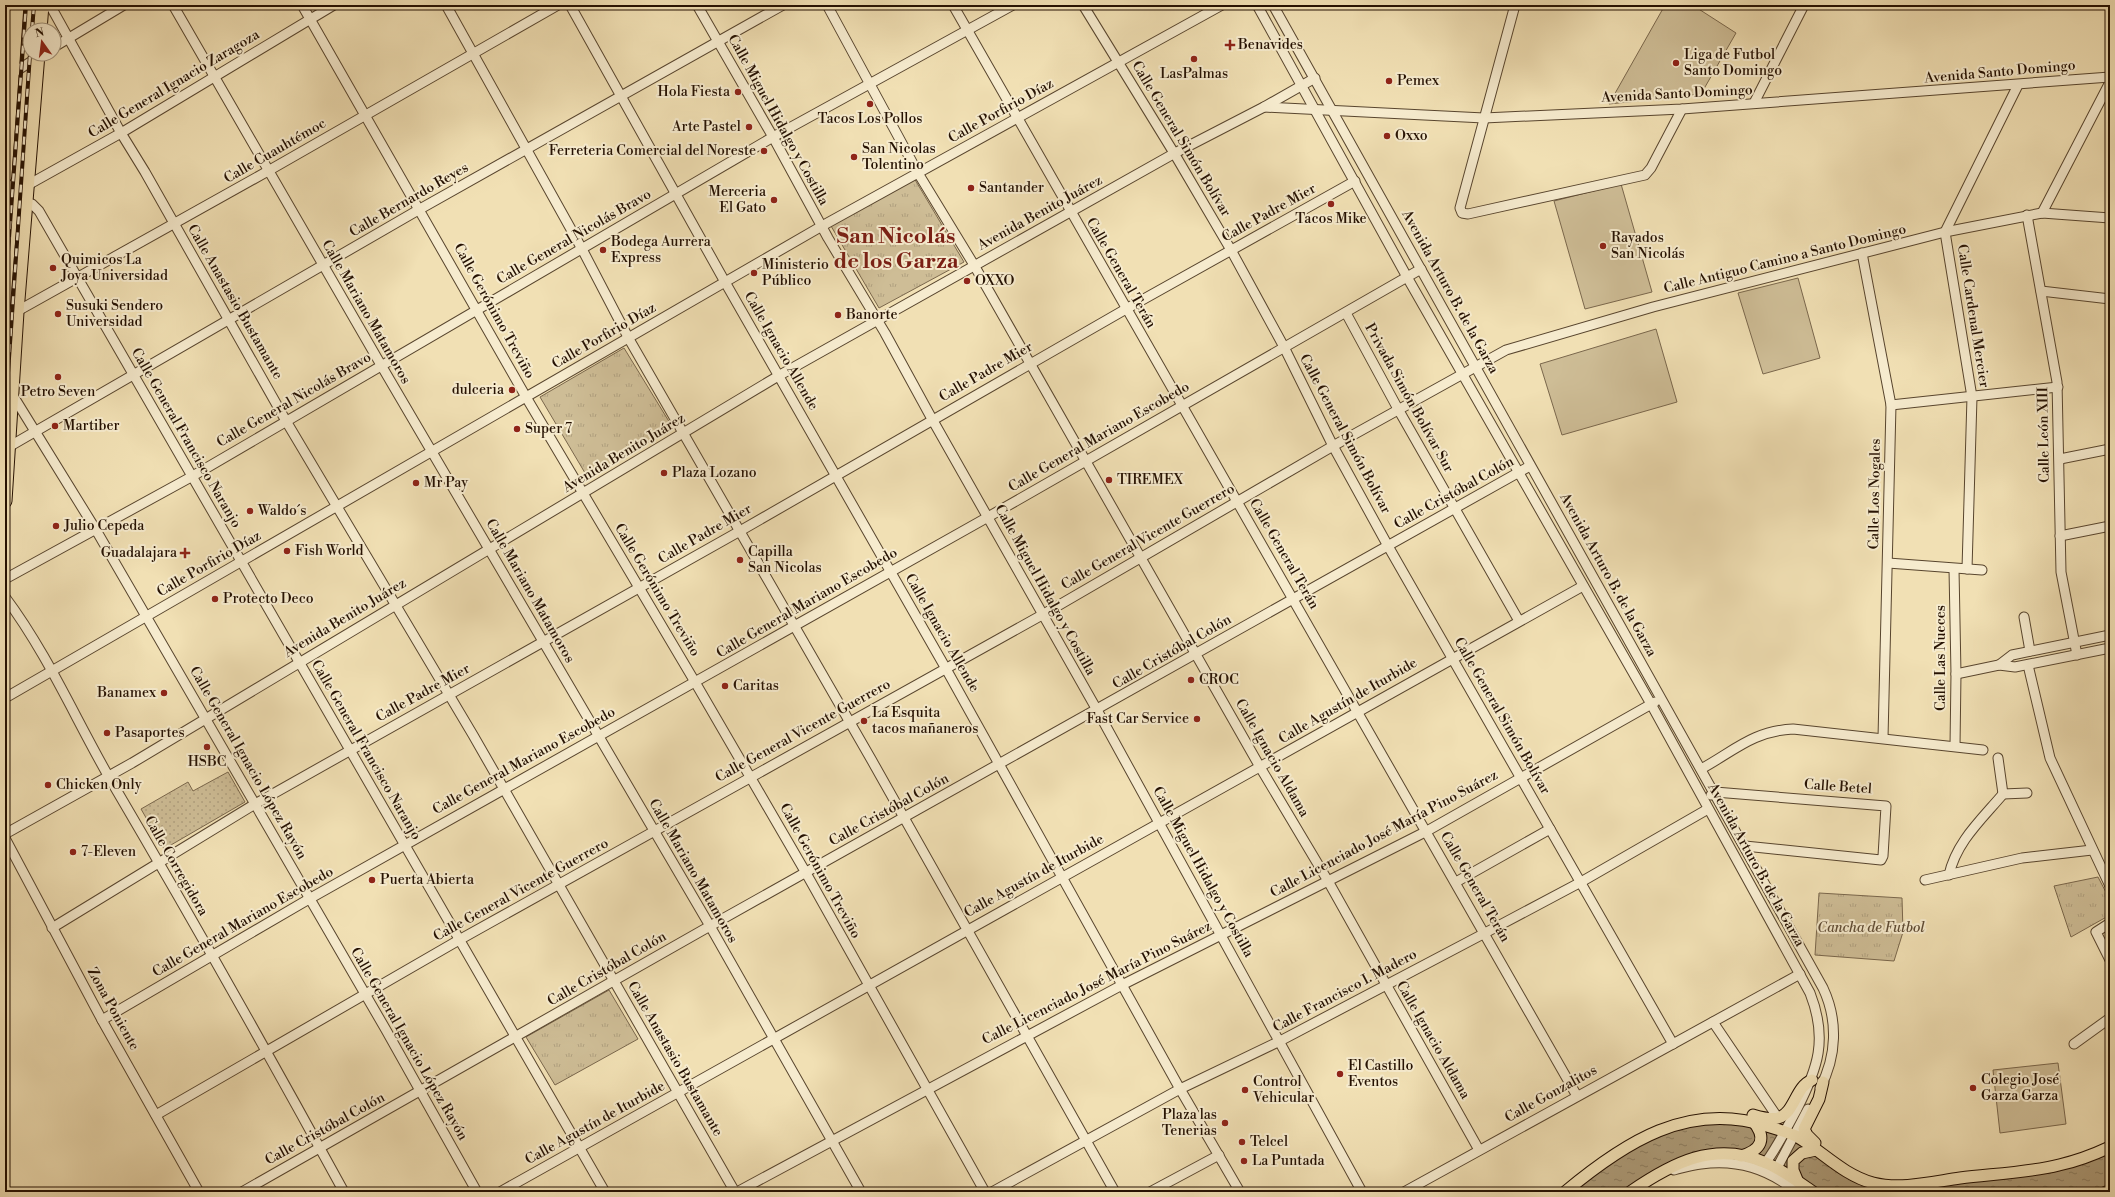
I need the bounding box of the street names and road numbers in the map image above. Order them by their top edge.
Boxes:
street label: Calle General Ignacio Zaragoza [85,25,264,142]
street label: Calle Miguel Hidalgo y Costilla [723,31,833,209]
street label: Avenida Santo Domingo [1923,56,2076,88]
street label: Calle General Simón Bolívar [1127,58,1235,220]
street label: Calle Porfirio Díaz [945,75,1057,147]
street label: Avenida Santo Domingo [1600,81,1753,107]
street label: Calle Cuauhtémoc [221,114,329,188]
street label: Calle Bernardo Reyes [346,159,472,241]
street label: Avenida Benito Juárez [974,171,1106,255]
street label: Calle Padre Mier [1219,180,1319,246]
street label: Calle General Nicolás Bravo [494,185,655,289]
street label: Avenida Arturo B. de la Garza [1397,206,1503,378]
street label: Calle General Terán [1082,214,1160,332]
street label: Calle Antiguo Camino a Santo Domingo [1662,220,1908,298]
street label: Calle Anastasio Bustamante [183,221,287,383]
street label: Calle Mariano Matamoros [317,237,415,387]
street label: Calle Gerónimo Treviño [449,240,539,382]
street label: Calle Cardenal Mercier [1953,243,1993,389]
street label: Calle Ignacio Allende [740,289,822,413]
street label: Calle Porfirio Díaz [549,299,660,373]
street label: Privada Simón Bolívar Sur [1360,320,1458,476]
street label: Calle Padre Mier [936,338,1036,406]
street label: Calle General Francisco Naranjo [127,345,245,531]
street label: Calle General Nicolás Bravo [214,348,375,452]
street label: Calle General Simón Bolívar [1295,351,1395,517]
street label: Calle General Mariano Escobedo [1005,378,1193,496]
street label: Calle León XIII [2034,386,2054,483]
street label: Avenida Benito Juárez [559,409,689,497]
street label: Calle Los Nogales [1865,438,1885,550]
street label: Calle Cristóbal Colón [1391,452,1518,533]
street label: Calle General Vicente Guerrero [1058,480,1238,594]
street label: Avenida Arturo B. de la Garza [1555,489,1661,661]
street label: Calle General Terán [1245,495,1323,613]
street label: Calle Padre Mier [655,500,755,568]
street label: Calle Miguel Hidalgo y Costilla [990,501,1100,679]
street label: Calle Mariano Matamoros [481,516,579,666]
street label: Calle Gerónimo Treviño [610,520,704,660]
street label: Calle Porfirio Díaz [154,527,265,601]
street label: Calle General Mariano Escobedo [713,544,901,662]
street label: Calle Ignacio Allende [901,571,983,695]
street label: Avenida Benito Juárez [280,574,410,662]
street label: Calle Las Nueces [1932,605,1950,711]
street label: Calle Cristóbal Colón [1109,610,1235,693]
street label: Calle General Simón Bolívar [1450,634,1554,798]
street label: Calle Agustín de Iturbide [1276,654,1420,748]
street label: Calle General Francisco Naranjo [307,657,425,843]
street label: Calle Padre Mier [373,660,473,726]
street label: Calle General Ignacio López Rayón [185,663,311,863]
street label: Calle General Vicente Guerrero [712,675,894,787]
street label: Calle Ignacio Aldama [1231,696,1314,821]
street label: Calle General Mariano Escobedo [430,703,619,819]
street label: Calle Licenciado José María Pino Suárez [1267,766,1501,902]
street label: Calle Cristóbal Colón [826,769,953,850]
street label: Calle Betel [1803,776,1873,798]
street label: Avenida Arturo B. de la Garza [1703,779,1809,951]
street label: Calle Miguel Hidalgo y Costilla [1148,783,1258,961]
street label: Calle Mariano Matamoros [644,796,742,946]
street label: Calle Gerónimo Treviño [775,800,865,942]
street label: Calle Corregidora [140,813,212,920]
street label: Calle General Terán [1436,828,1514,946]
street label: Calle Agustín de Iturbide [961,830,1107,922]
street label: Calle General Vicente Guerrero [430,834,612,946]
street label: Calle General Mariano Escobedo [149,863,337,981]
street label: Calle Licenciado José María Pino Suárez [979,917,1215,1049]
street label: Calle Cristóbal Colón [544,927,670,1010]
street label: Calle General Ignacio López Rayón [346,944,472,1144]
street label: Calle Francisco I. Madero [1270,945,1420,1037]
street label: Zona Poniente [83,964,143,1054]
street label: Calle Anastasio Bustamante [623,978,727,1140]
street label: Calle Ignacio Aldama [1392,978,1475,1103]
street label: Calle Gonzalitos [1502,1061,1600,1127]
street label: Calle Agustín de Iturbide [522,1077,668,1169]
street label: Calle Cristóbal Colón [262,1088,389,1169]

